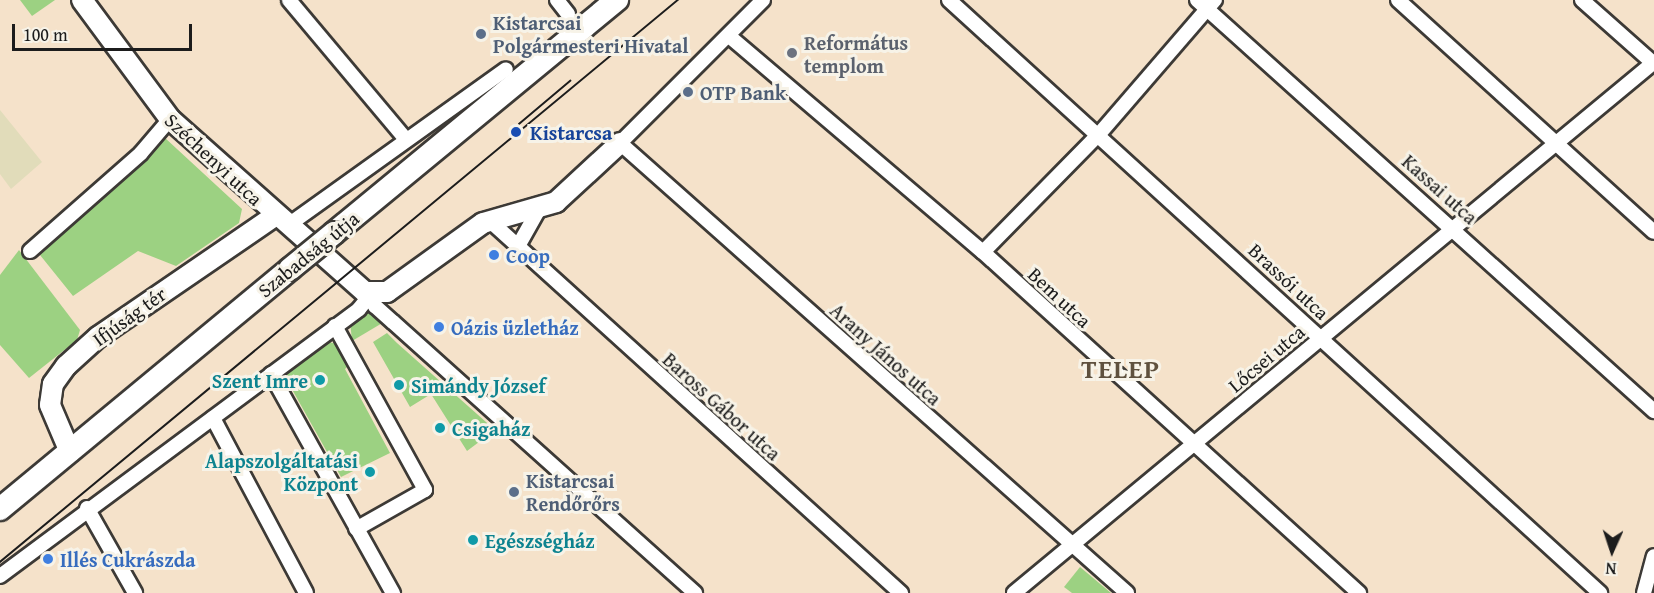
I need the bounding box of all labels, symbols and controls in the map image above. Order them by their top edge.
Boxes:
place label: Kistarcsai Polgármesteri Hivatal [493,11,688,58]
scale bar [15,12,195,50]
text: 100 m [23,21,68,48]
marker: Kistarcsai Polgármesteri Hivatal [474,27,488,41]
place label: Református templom [804,30,908,77]
marker: Református templom [785,46,799,60]
place label: OTP Bank [700,80,786,104]
marker: OTP Bank [681,85,695,99]
street label: Széchenyi utca [160,108,268,210]
place label: Kistarcsa [530,120,612,144]
marker: Kistarcsa [507,123,525,141]
street label: Kassai utca [1397,149,1483,229]
street label: Szabadság útja [253,206,363,302]
street label: Brassói utca [1244,238,1334,324]
place label: Coop [506,243,550,267]
marker: Coop [487,248,501,262]
street label: Bem utca [1023,262,1097,332]
street label: Ifjúság tér [87,281,171,351]
street label: Arany János utca [826,298,946,410]
place label: Oázis üzletház [451,315,579,339]
street label: Lőcsei utca [1223,319,1309,397]
marker: Oázis üzletház [432,320,446,334]
street label: Baross Gábor utca [658,347,786,465]
district label: TELEP [1081,353,1161,385]
place label: Szent Imre [212,368,308,392]
marker: Szent Imre [313,373,327,387]
place label: Simándy József [411,373,546,397]
marker: Simándy József [392,378,406,392]
place label: Csigaház [452,416,530,440]
marker: Csigaház [433,421,447,435]
place label: Alapszolgáltatási Központ [205,448,358,495]
marker: Alapszolgáltatási Központ [363,465,377,479]
place label: Kistarcsai Rendőrőrs [526,468,620,515]
marker: Kistarcsai Rendőrőrs [507,485,521,499]
north arrow [1582,521,1642,581]
place label: Egészségház [485,528,595,552]
marker: Egészségház [466,533,480,547]
place label: Illés Cukrászda [60,547,195,571]
marker: Illés Cukrászda [41,552,55,566]
text: N [1605,557,1617,581]

